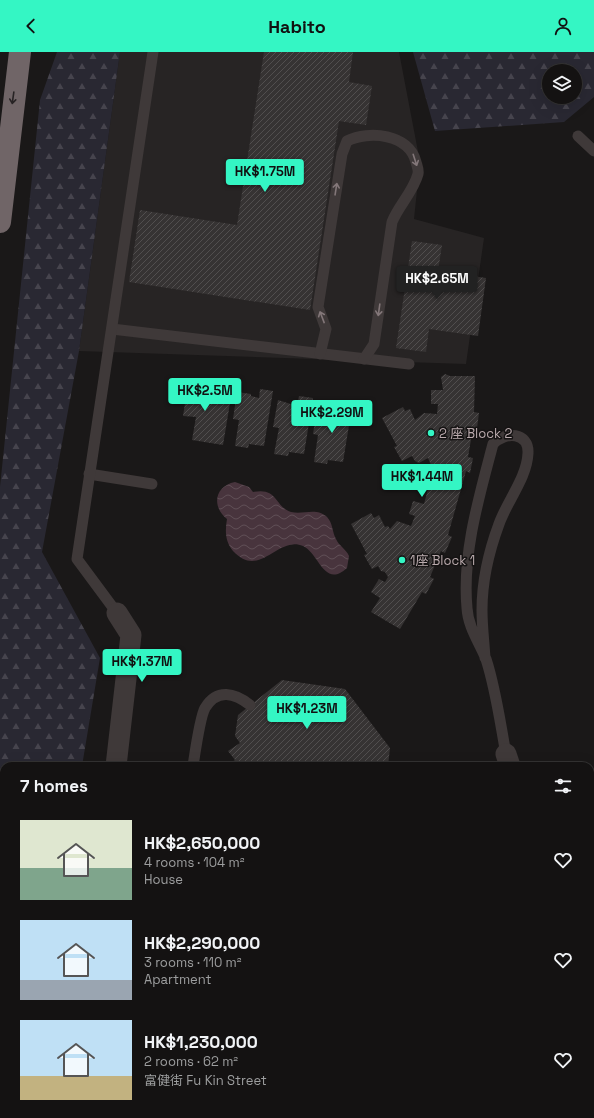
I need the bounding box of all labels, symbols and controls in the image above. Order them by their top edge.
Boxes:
icon: back [20,15,42,37]
text: Habito [268,15,326,38]
icon: person [552,15,574,37]
map controls [542,64,582,104]
button: layers [542,64,582,104]
one-way arrow [10,91,17,104]
one-way arrow [412,154,419,167]
pin: HK$1.75M [224,159,306,193]
text: HK$1.75M [235,163,295,180]
one-way arrow [332,183,340,196]
pin: HK$2.65M [396,266,478,300]
text: HK$2.65M [405,270,469,287]
one-way arrow [375,303,383,316]
one-way arrow [318,311,326,323]
pin: HK$2.5M [168,378,242,412]
text: HK$2.5M [177,382,233,399]
pin: HK$2.29M [291,400,373,434]
text: HK$2.29M [300,404,364,421]
place label: 2 座 Block 2 [439,425,512,442]
marker: 2 座 Block 2 [426,428,436,438]
pin: HK$1.44M [381,464,463,498]
text: HK$1.44M [391,468,453,485]
place label: 1座 Block 1 [410,552,475,569]
marker: 1座 Block 1 [397,555,407,565]
pin: HK$1.37M [101,649,183,683]
text: HK$1.37M [112,653,172,670]
pin: HK$1.23M [266,696,348,730]
text: HK$1.23M [276,700,338,717]
text: 7 homes [20,775,88,797]
icon: filters [552,775,574,797]
text: HK$2,650,000 [144,832,260,854]
icon: home [52,836,100,884]
icon: heart [552,849,574,871]
text: 4 rooms · 104 m² [144,854,245,871]
text: House [144,871,183,888]
text: HK$2,290,000 [144,932,260,954]
icon: home [52,936,100,984]
icon: heart [552,949,574,971]
text: 3 rooms · 110 m² [144,954,242,971]
text: Apartment [144,971,212,988]
text: HK$1,230,000 [144,1031,258,1053]
icon: home [52,1036,100,1084]
icon: heart [552,1049,574,1071]
text: 2 rooms · 62 m² [144,1053,238,1070]
text: 富健街 Fu Kin Street [144,1072,267,1089]

